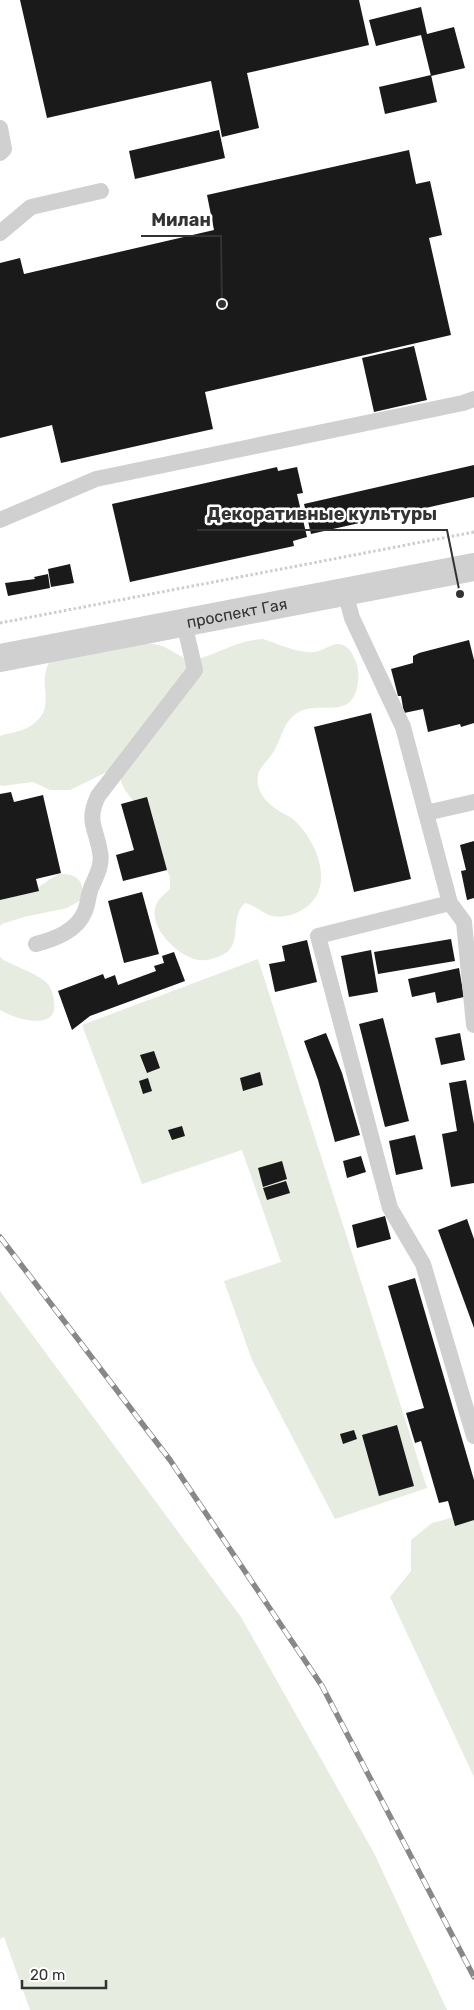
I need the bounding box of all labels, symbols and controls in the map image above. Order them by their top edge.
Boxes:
callout: Милан [141,203,221,236]
text: Милан [151,209,211,231]
callout: Декоративные культуры [197,497,447,530]
text: Декоративные культуры [207,503,437,525]
street label: проспект Гая [185,594,289,632]
scale bar [22,1958,106,1990]
text: 20 m [30,1966,65,1984]

